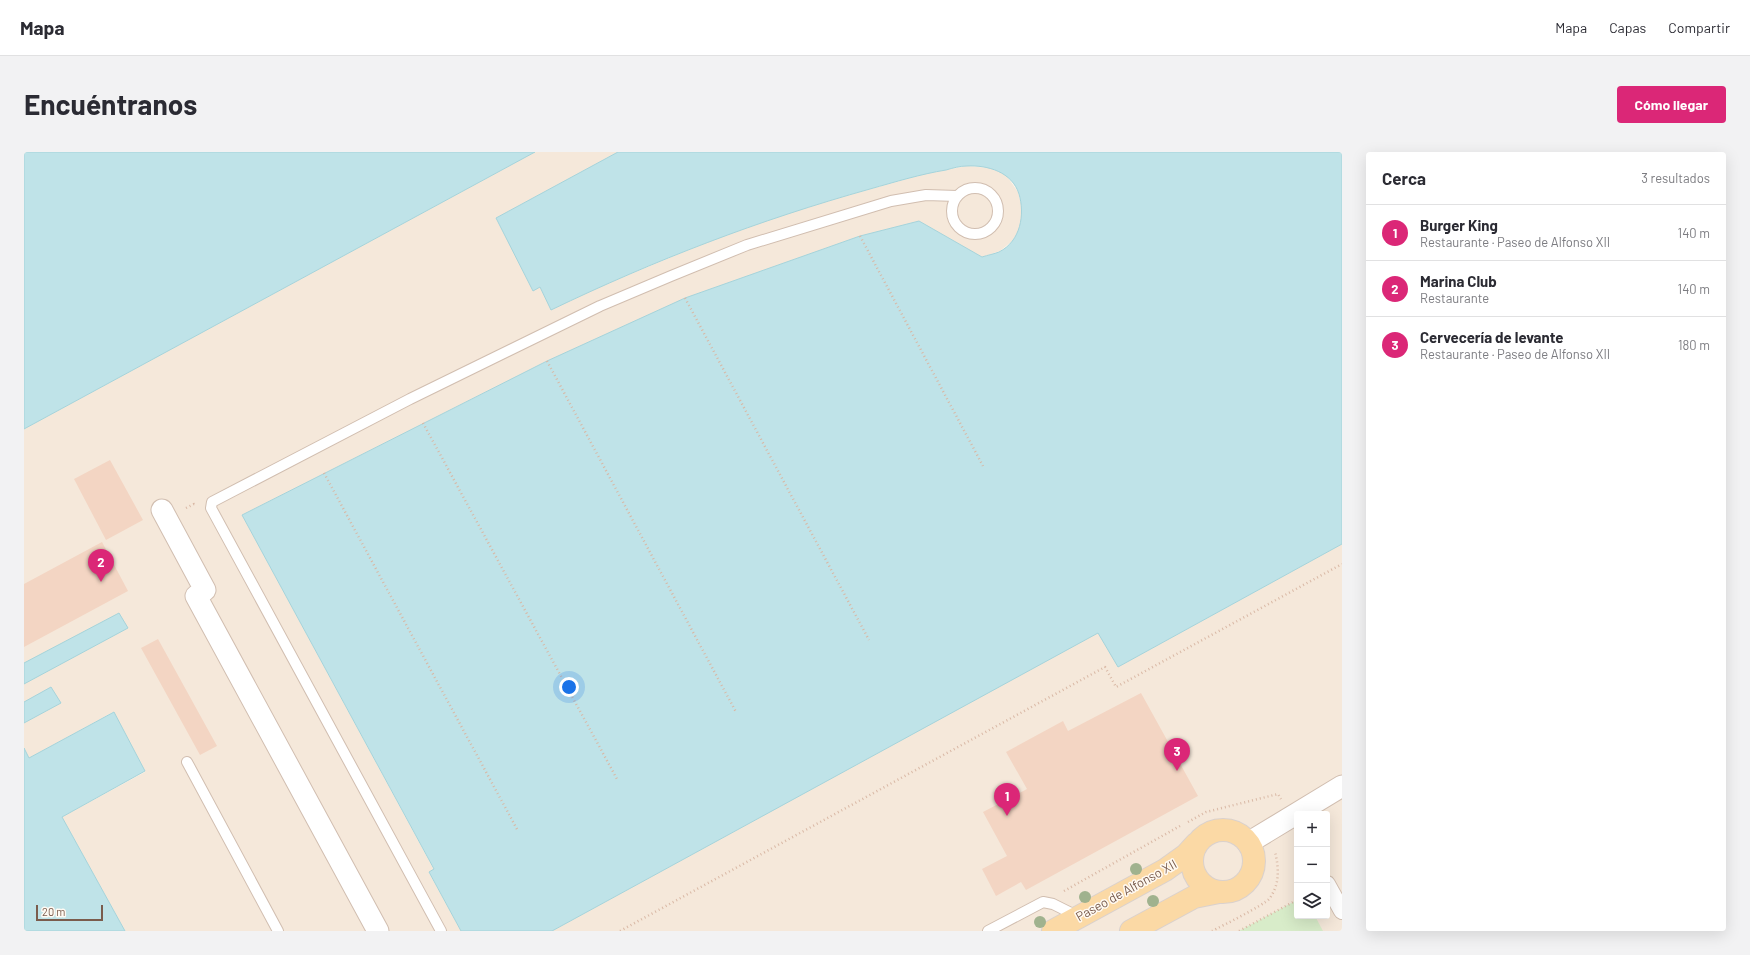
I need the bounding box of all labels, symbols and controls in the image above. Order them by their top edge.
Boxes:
text: Mapa [20,16,64,39]
text: Mapa [1555,19,1587,36]
text: Capas [1609,19,1646,36]
text: Compartir [1668,19,1730,36]
button: Cómo llegar [1617,86,1726,123]
text: Encuéntranos [24,87,197,121]
text: Cerca [1382,168,1426,188]
text: 3 resultados [1641,170,1710,186]
text: Burger King [1420,216,1498,234]
text: 1 [1393,225,1397,241]
text: 140 m [1678,225,1710,241]
text: Restaurante · Paseo de Alfonso XII [1420,234,1610,250]
text: Marina Club [1420,272,1497,290]
text: 2 [1391,281,1399,297]
text: 140 m [1678,281,1710,297]
text: Restaurante [1420,290,1489,306]
text: Cervecería de levante [1420,328,1564,346]
text: 3 [1391,337,1399,353]
text: 180 m [1678,337,1710,353]
text: Restaurante · Paseo de Alfonso XII [1420,346,1610,362]
pin: 2 [88,549,114,582]
your location [559,677,579,697]
pin: 3 [1164,738,1190,771]
pin: 1 [994,783,1020,816]
map controls [1294,811,1330,919]
button: + [1294,811,1330,847]
button: − [1294,847,1330,883]
street label: Paseo de Alfonso XII [1073,856,1179,924]
button: layers [1294,883,1330,919]
scale bar [36,903,103,922]
text: 20 m [42,905,65,918]

